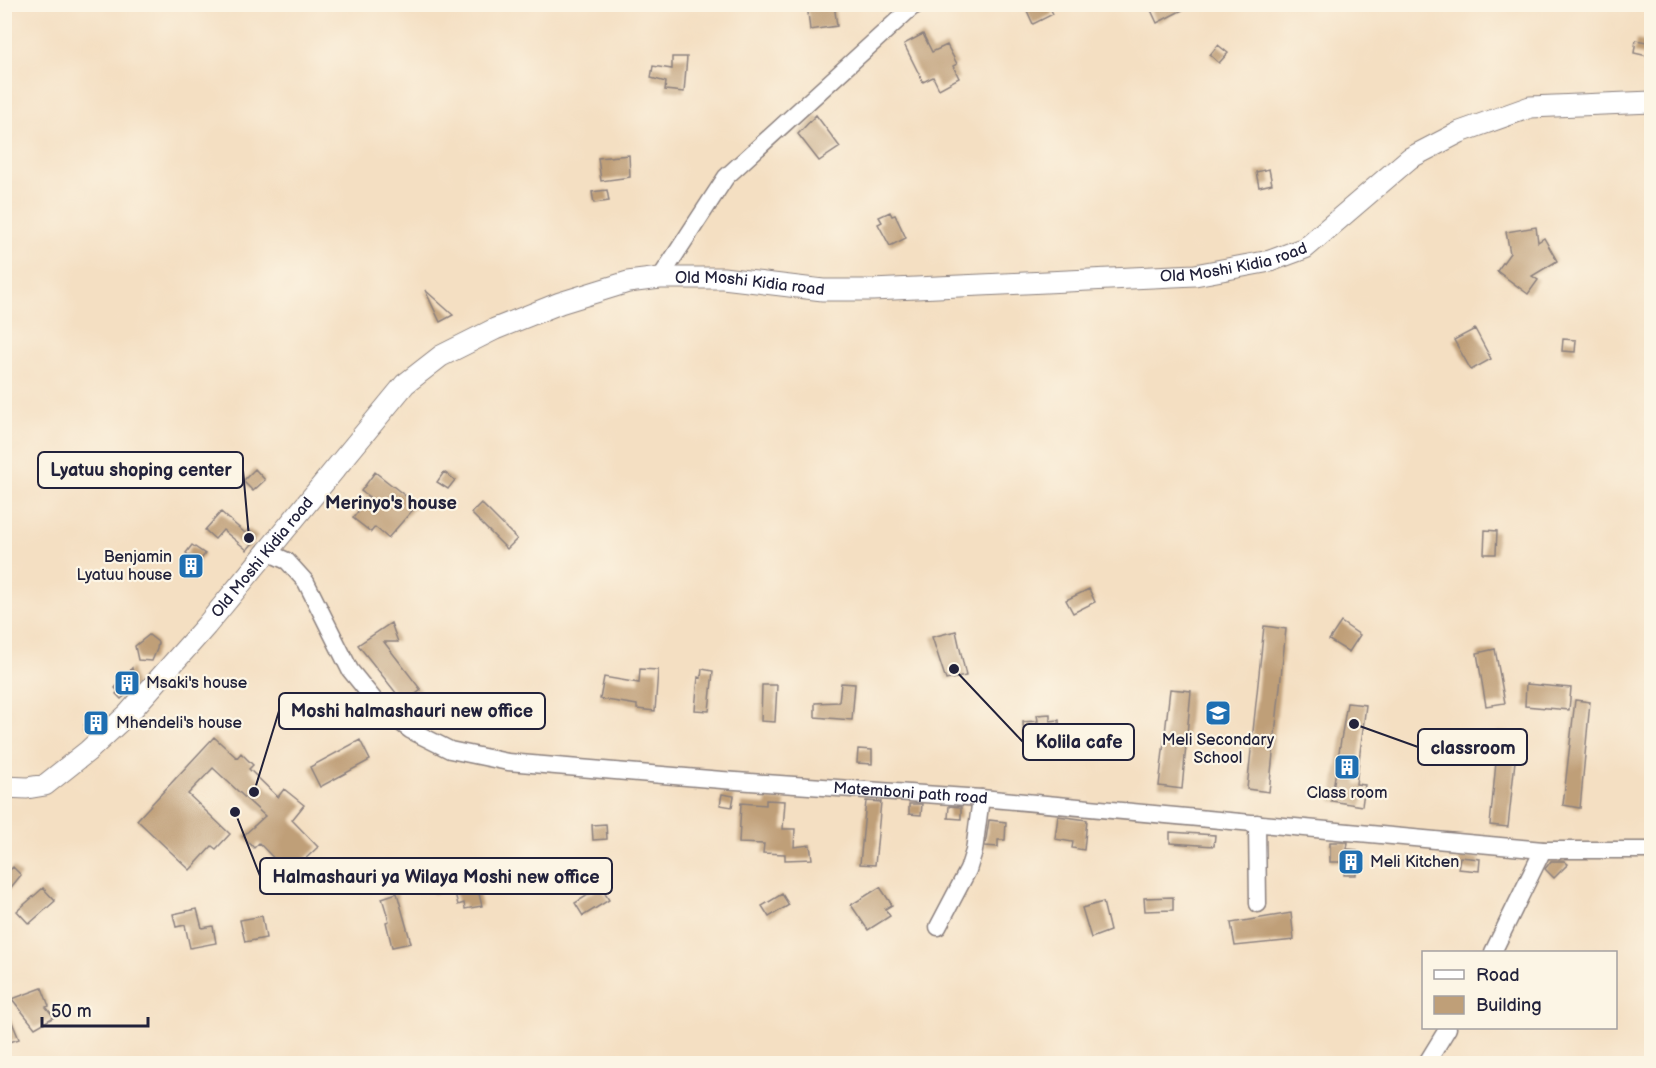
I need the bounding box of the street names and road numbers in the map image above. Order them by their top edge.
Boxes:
street label: Old Moshi Kidia road [1160,239,1310,286]
street label: Old Moshi Kidia road [675,269,826,300]
street label: Old Moshi Kidia road [207,493,317,621]
street label: Matemboni path road [833,778,989,808]

